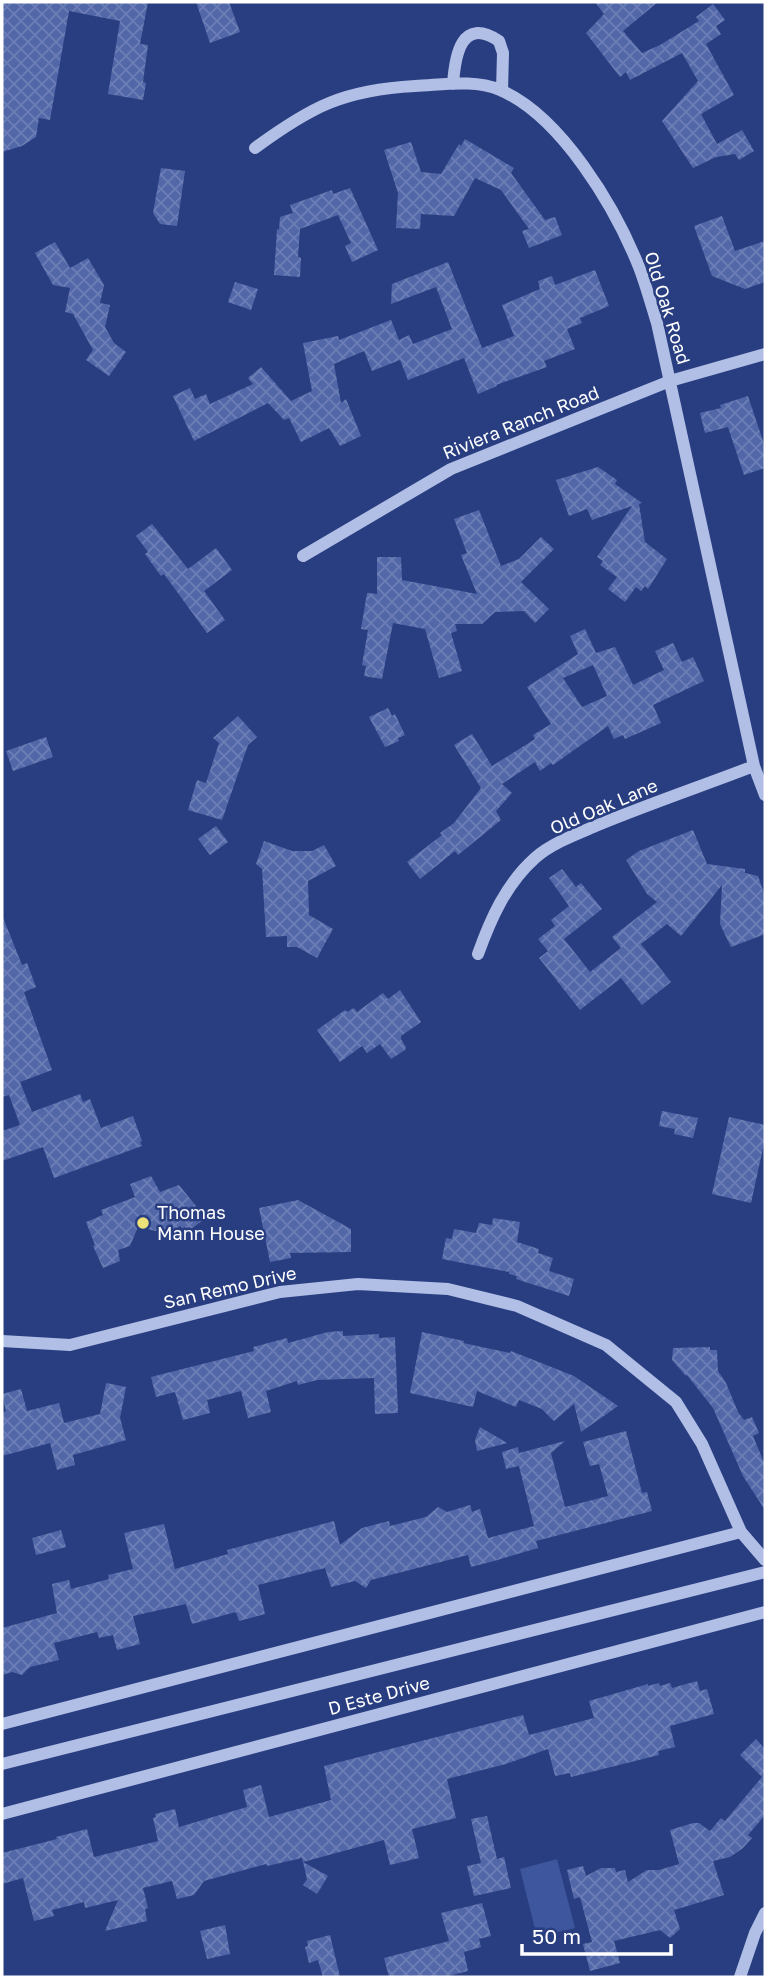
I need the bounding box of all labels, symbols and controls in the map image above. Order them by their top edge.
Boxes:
street label: Old Oak Road [640,249,696,367]
street label: Riviera Ranch Road [439,381,602,463]
street label: Old Oak Lane [546,774,661,839]
place label: Thomas Mann House [157,1201,265,1244]
marker: Thomas Mann House [135,1215,151,1231]
street label: San Remo Drive [161,1261,298,1313]
street label: D Este Drive [325,1671,432,1719]
scale bar [522,1912,671,1956]
text: 50 m [532,1923,581,1949]

